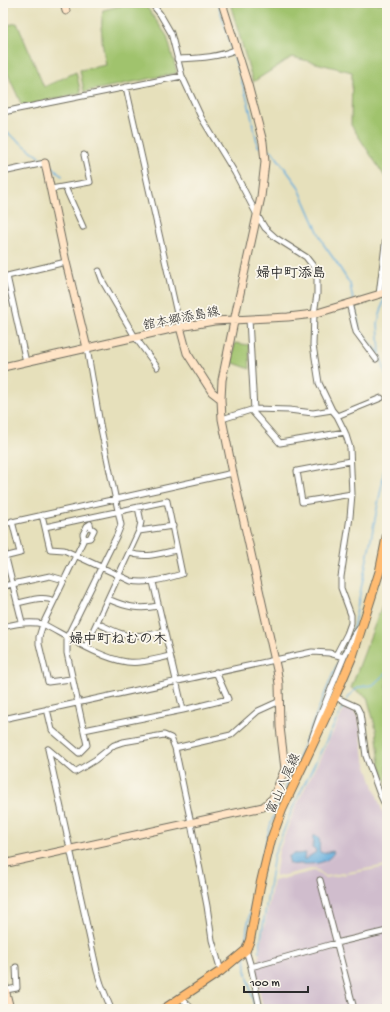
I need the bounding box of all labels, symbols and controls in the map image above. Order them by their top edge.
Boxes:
district label: 婦中町添島 [256,265,326,283]
street label: 舘本郷添島線 [142,304,222,334]
district label: 婦中町ねむの木 [69,631,167,649]
street label: 富山八尾線 [263,750,305,817]
scale bar [244,968,308,994]
text: 100 m [249,977,280,991]

